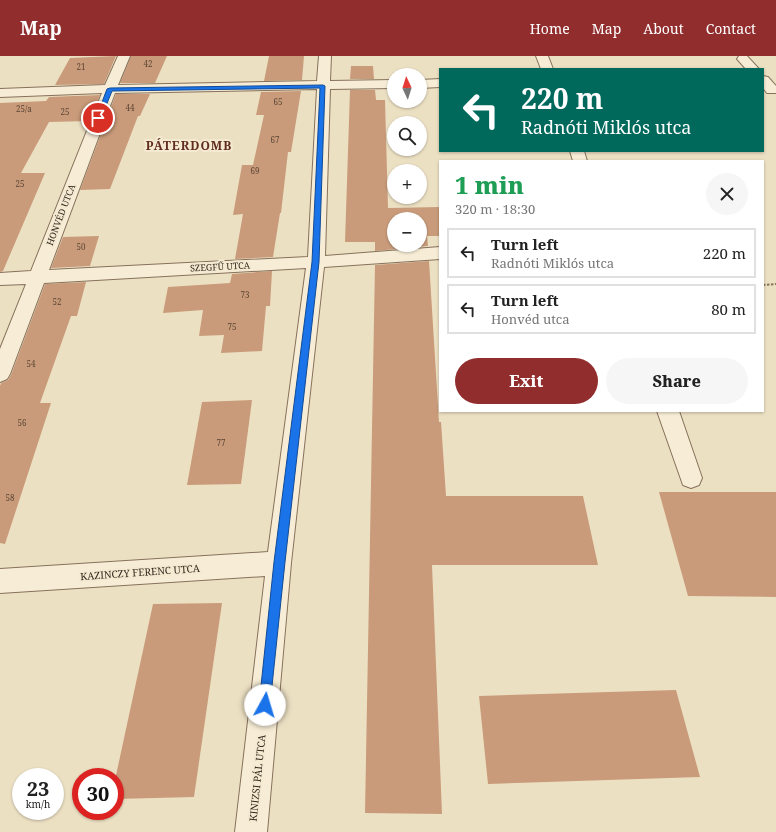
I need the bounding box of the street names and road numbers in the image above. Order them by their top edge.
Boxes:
street label: HONVÉD UTCA [43,182,78,247]
street label: SZEGFŰ UTCA [190,258,251,275]
street label: KAZINCZY FERENC UTCA [80,561,201,583]
street label: KINIZSI PÁL UTCA [245,733,269,822]

